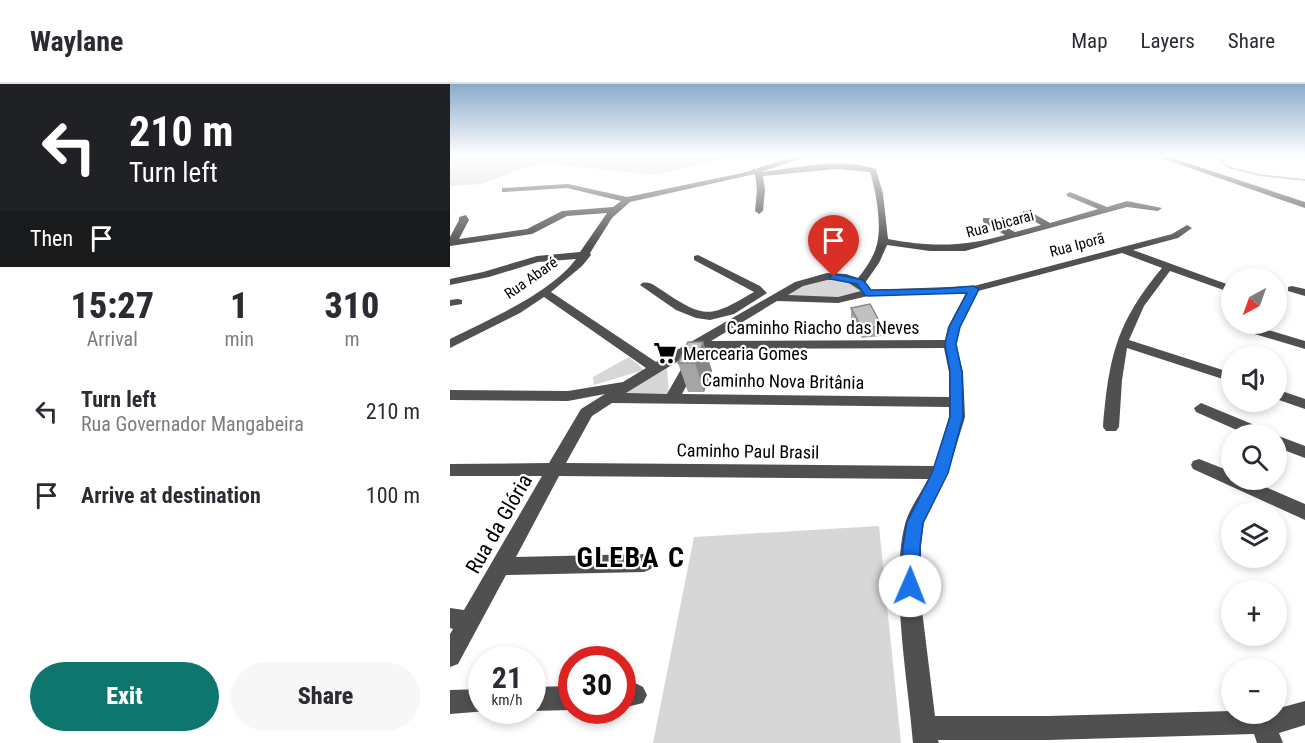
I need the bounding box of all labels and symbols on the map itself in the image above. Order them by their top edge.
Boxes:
street label: Rua Ibicarai [964,206,1036,242]
pin [808,215,859,277]
street label: Rua Iporã [1048,229,1106,261]
street label: Rua Abaré [501,253,561,303]
north arrow [1221,268,1287,334]
street label: Caminho Riacho das Neves [726,317,920,338]
supermarket icon: Mercearia Gomes [652,340,678,366]
place label: Mercearia Gomes [683,343,808,364]
street label: Caminho Nova Britânia [702,369,864,393]
street label: Caminho Paul Brasil [677,439,819,463]
street label: Rua da Glória [461,470,537,578]
district label: GLEBA C [577,541,685,574]
position arrow [878,554,942,618]
speed limit sign: 30 [558,646,636,724]

